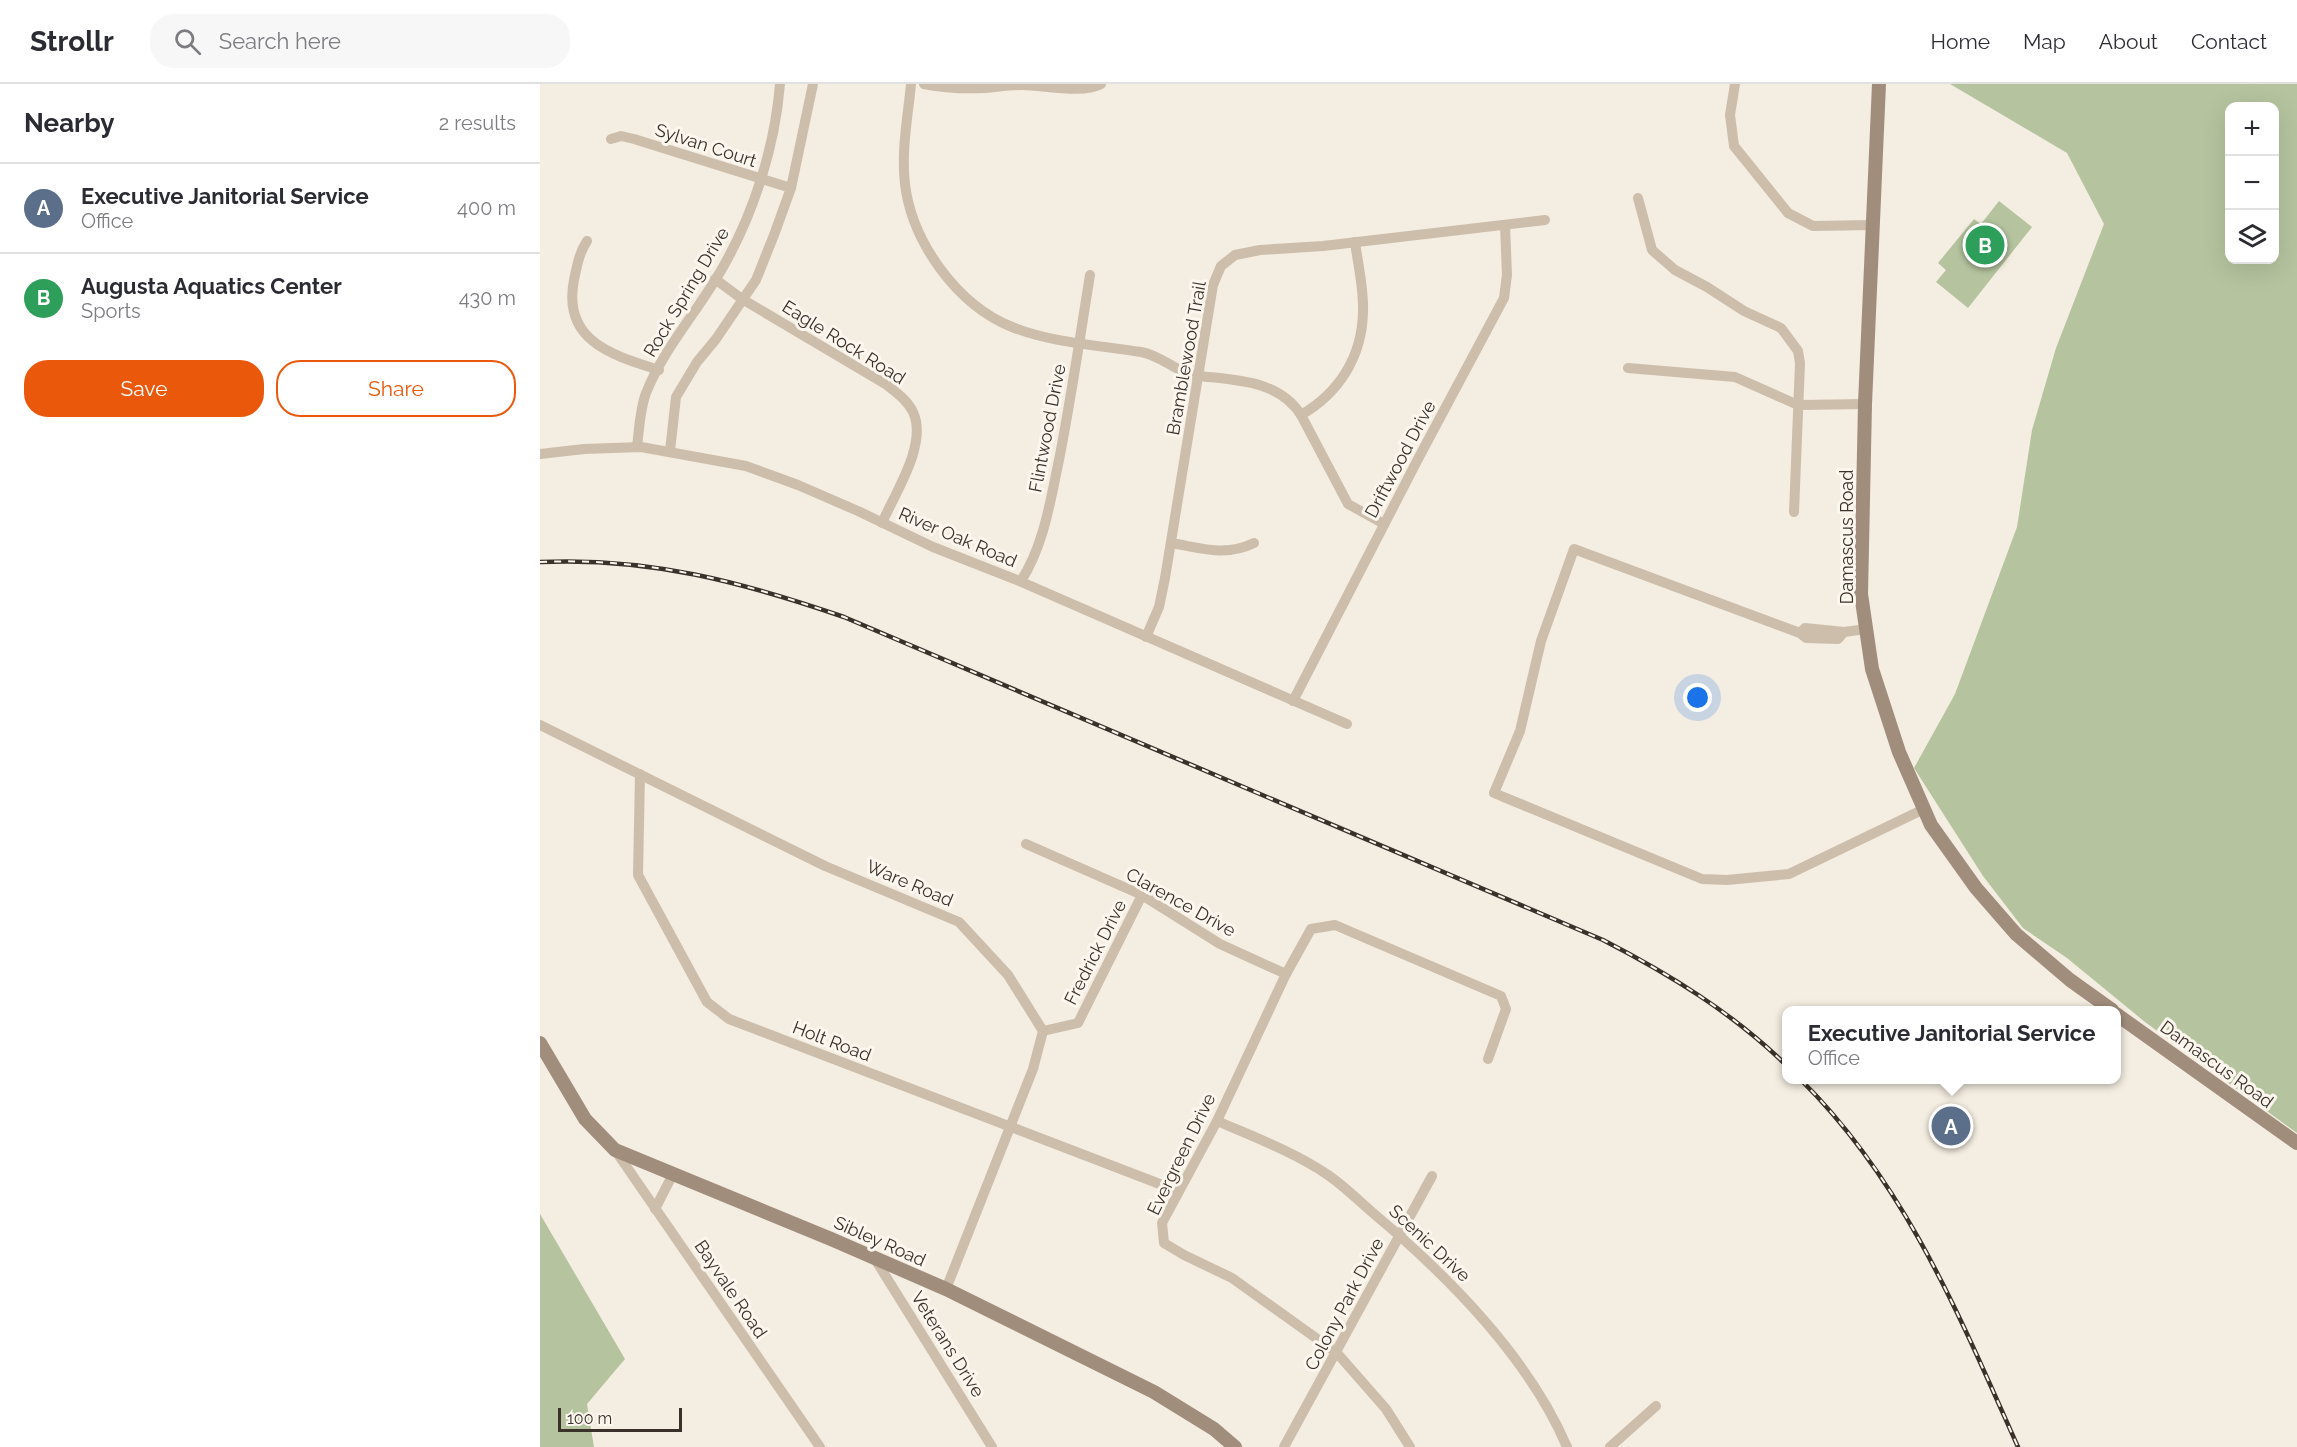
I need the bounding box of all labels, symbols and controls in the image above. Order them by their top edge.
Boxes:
search box [150,14,570,68]
text: Strollr [30,25,114,58]
icon: search [171,25,204,58]
text: Search here [219,28,341,54]
text: Home [1931,29,1990,54]
text: Map [2023,29,2066,54]
text: About [2099,29,2158,54]
text: Contact [2191,29,2267,54]
map controls [2225,102,2279,264]
button: + [2225,102,2279,156]
text: Nearby [24,108,114,138]
text: 2 results [439,111,516,135]
street label: Sylvan Court [653,119,759,171]
button: − [2225,156,2279,210]
text: Executive Janitorial Service [81,183,369,209]
text: A [37,196,50,220]
text: 400 m [457,196,516,220]
text: Office [81,209,133,233]
button: layers [2225,210,2279,264]
pin: B [1966,222,2004,268]
street label: Rock Spring Drive [639,223,733,361]
text: Augusta Aquatics Center [81,273,342,299]
street label: Bramblewood Trail [1162,279,1210,437]
text: B [37,286,50,310]
text: 430 m [459,286,516,310]
street label: Eagle Rock Road [779,296,909,388]
text: Sports [81,299,141,323]
button: Save [24,360,264,417]
button: Share [276,360,516,417]
street label: Flintwood Drive [1024,362,1070,494]
street label: Driftwood Drive [1360,397,1440,521]
street label: Damascus Road [1836,470,1857,604]
street label: River Oak Road [896,503,1020,571]
your location [1683,683,1712,712]
street label: Ware Road [864,855,956,911]
street label: Clarence Drive [1123,863,1240,941]
street label: Fredrick Drive [1060,896,1131,1008]
popup [1782,1006,2121,1084]
street label: Holt Road [790,1016,874,1066]
street label: Damascus Road [2156,1016,2278,1112]
text: Executive Janitorial Service [1808,1020,2095,1046]
text: Office [1808,1046,1860,1070]
street label: Evergreen Drive [1142,1089,1220,1218]
pin: A [1932,1104,1970,1148]
street label: Scenic Drive [1385,1200,1475,1286]
street label: Sibley Road [831,1211,929,1271]
street label: Colony Park Drive [1300,1234,1388,1374]
street label: Bayvale Road [691,1236,771,1342]
street label: Veterans Drive [907,1287,989,1401]
scale bar [558,1405,682,1432]
text: 100 m [567,1409,612,1428]

